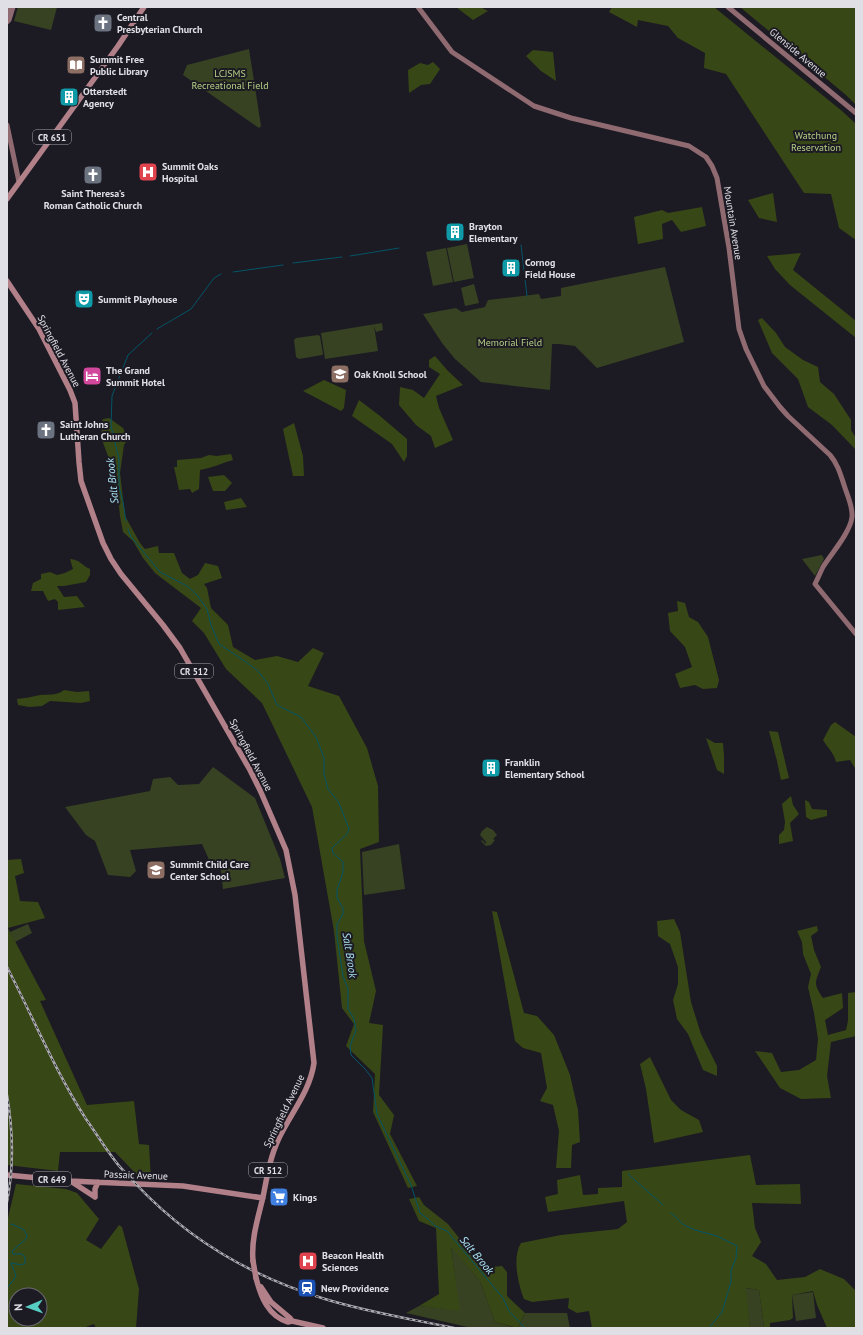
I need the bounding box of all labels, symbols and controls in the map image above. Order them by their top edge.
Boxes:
place label: Central Presbyterian Church [117,11,202,36]
church icon: Central Presbyterian Church [92,12,114,34]
street label: Glenside Avenue [767,25,829,81]
place label: Summit Free Public Library [90,53,149,78]
library icon: Summit Free Public Library [65,54,87,76]
park label: LCJSMS Recreational Field [191,67,269,92]
place label: Otterstedt Agency [83,85,127,110]
building icon: Otterstedt Agency [58,86,80,108]
park label: Watchung Reservation [791,129,841,154]
road number: CR 651 [33,130,71,144]
place label: Summit Oaks Hospital [162,160,218,185]
hospital icon: Summit Oaks Hospital [137,161,159,183]
church icon: Saint Theresa's Roman Catholic Church [82,164,104,186]
street label: Mountain Avenue [721,185,745,261]
place label: Saint Theresa's Roman Catholic Church [44,187,142,212]
place label: Brayton Elementary [469,220,518,245]
building icon: Brayton Elementary [444,221,466,243]
place label: Cornog Field House [525,256,575,281]
building icon: Cornog Field House [500,257,522,279]
theatre icon: Summit Playhouse [73,288,95,310]
place label: Summit Playhouse [98,293,177,306]
street label: Springfield Avenue [34,313,84,389]
park label: Memorial Field [478,336,542,349]
school or university icon: Oak Knoll School [329,363,351,385]
place label: The Grand Summit Hotel [106,364,165,389]
hotel icon: The Grand Summit Hotel [81,365,103,387]
place label: Oak Knoll School [354,368,427,381]
place label: Saint Johns Lutheran Church [60,418,131,443]
church icon: Saint Johns Lutheran Church [35,419,57,441]
water label: Salt Brook [103,456,121,505]
road number: CR 512 [175,664,213,678]
street label: Springfield Avenue [226,717,276,793]
place label: Franklin Elementary School [505,756,585,781]
building icon: Franklin Elementary School [480,757,502,779]
place label: Summit Child Care Center School [170,858,249,883]
school or university icon: Summit Child Care Center School [145,859,167,881]
water label: Salt Brook [339,931,361,980]
street label: Springfield Avenue [261,1072,307,1150]
road number: CR 512 [249,1163,287,1177]
street label: Passaic Avenue [104,1167,168,1183]
road number: CR 649 [33,1172,71,1186]
supermarket icon: Kings [268,1186,290,1208]
place label: Kings [293,1191,317,1204]
water label: Salt Brook [457,1233,498,1278]
place label: Beacon Health Sciences [322,1249,384,1274]
hospital icon: Beacon Health Sciences [297,1250,319,1272]
station icon: New Providence [296,1277,318,1299]
place label: New Providence [321,1282,389,1295]
north arrow [8,1287,48,1327]
text: N [11,1303,25,1311]

